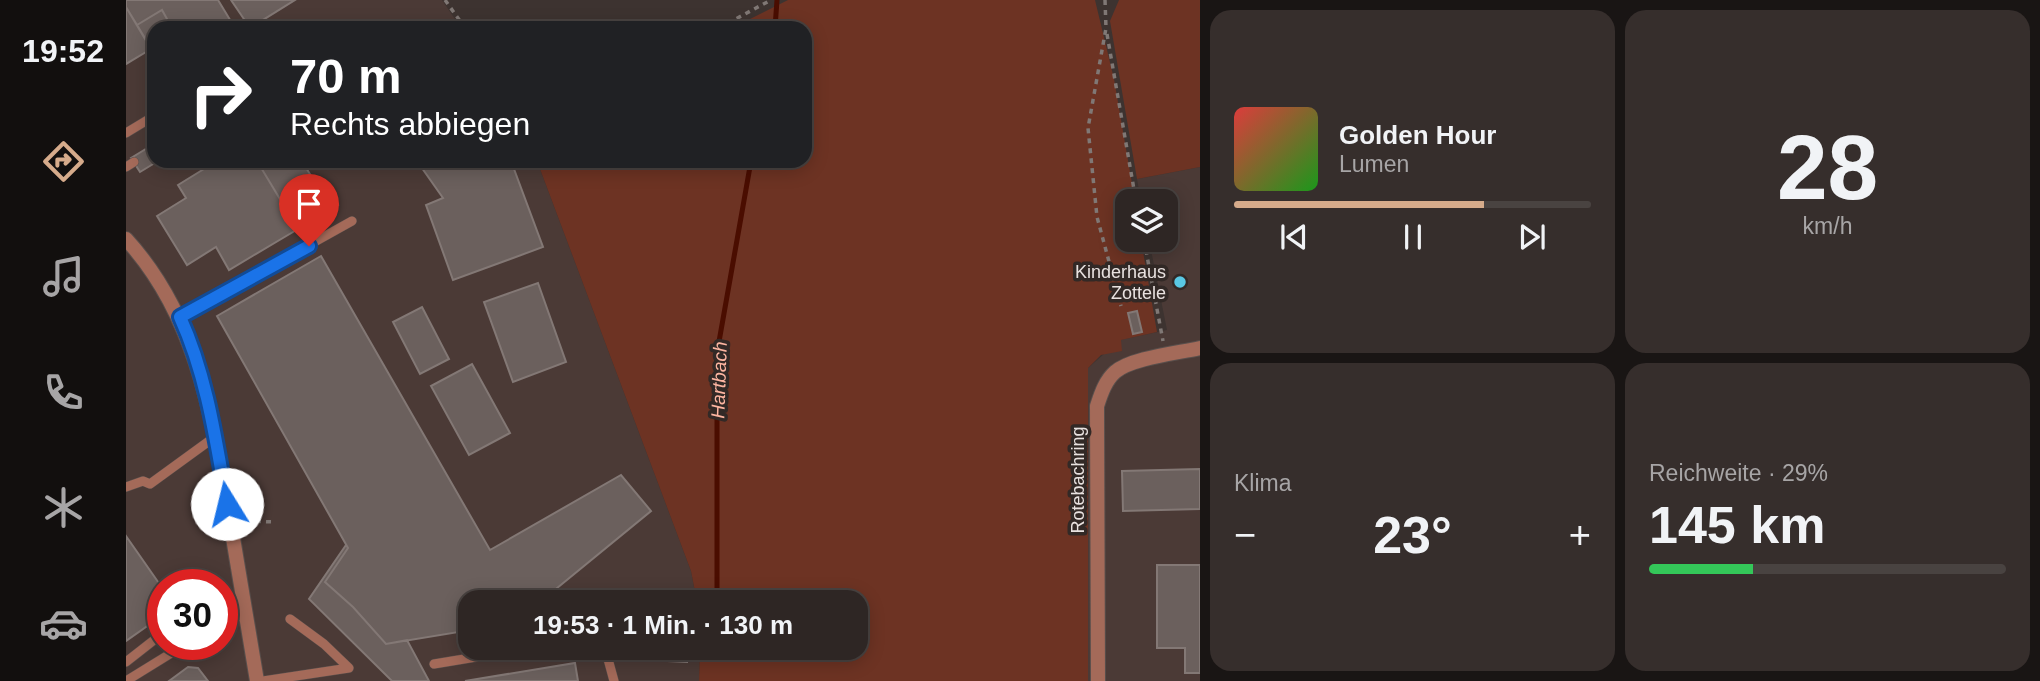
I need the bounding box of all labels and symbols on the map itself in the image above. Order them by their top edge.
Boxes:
pin [279,174,339,246]
place label: Kinderhaus Zottele [1075,262,1166,303]
marker: Kinderhaus Zottele [1172,274,1188,290]
water label: Hartbach [707,341,731,419]
street label: Rotebachring [1068,426,1088,534]
position arrow [190,467,264,541]
speed limit sign: 30 [147,569,238,660]

